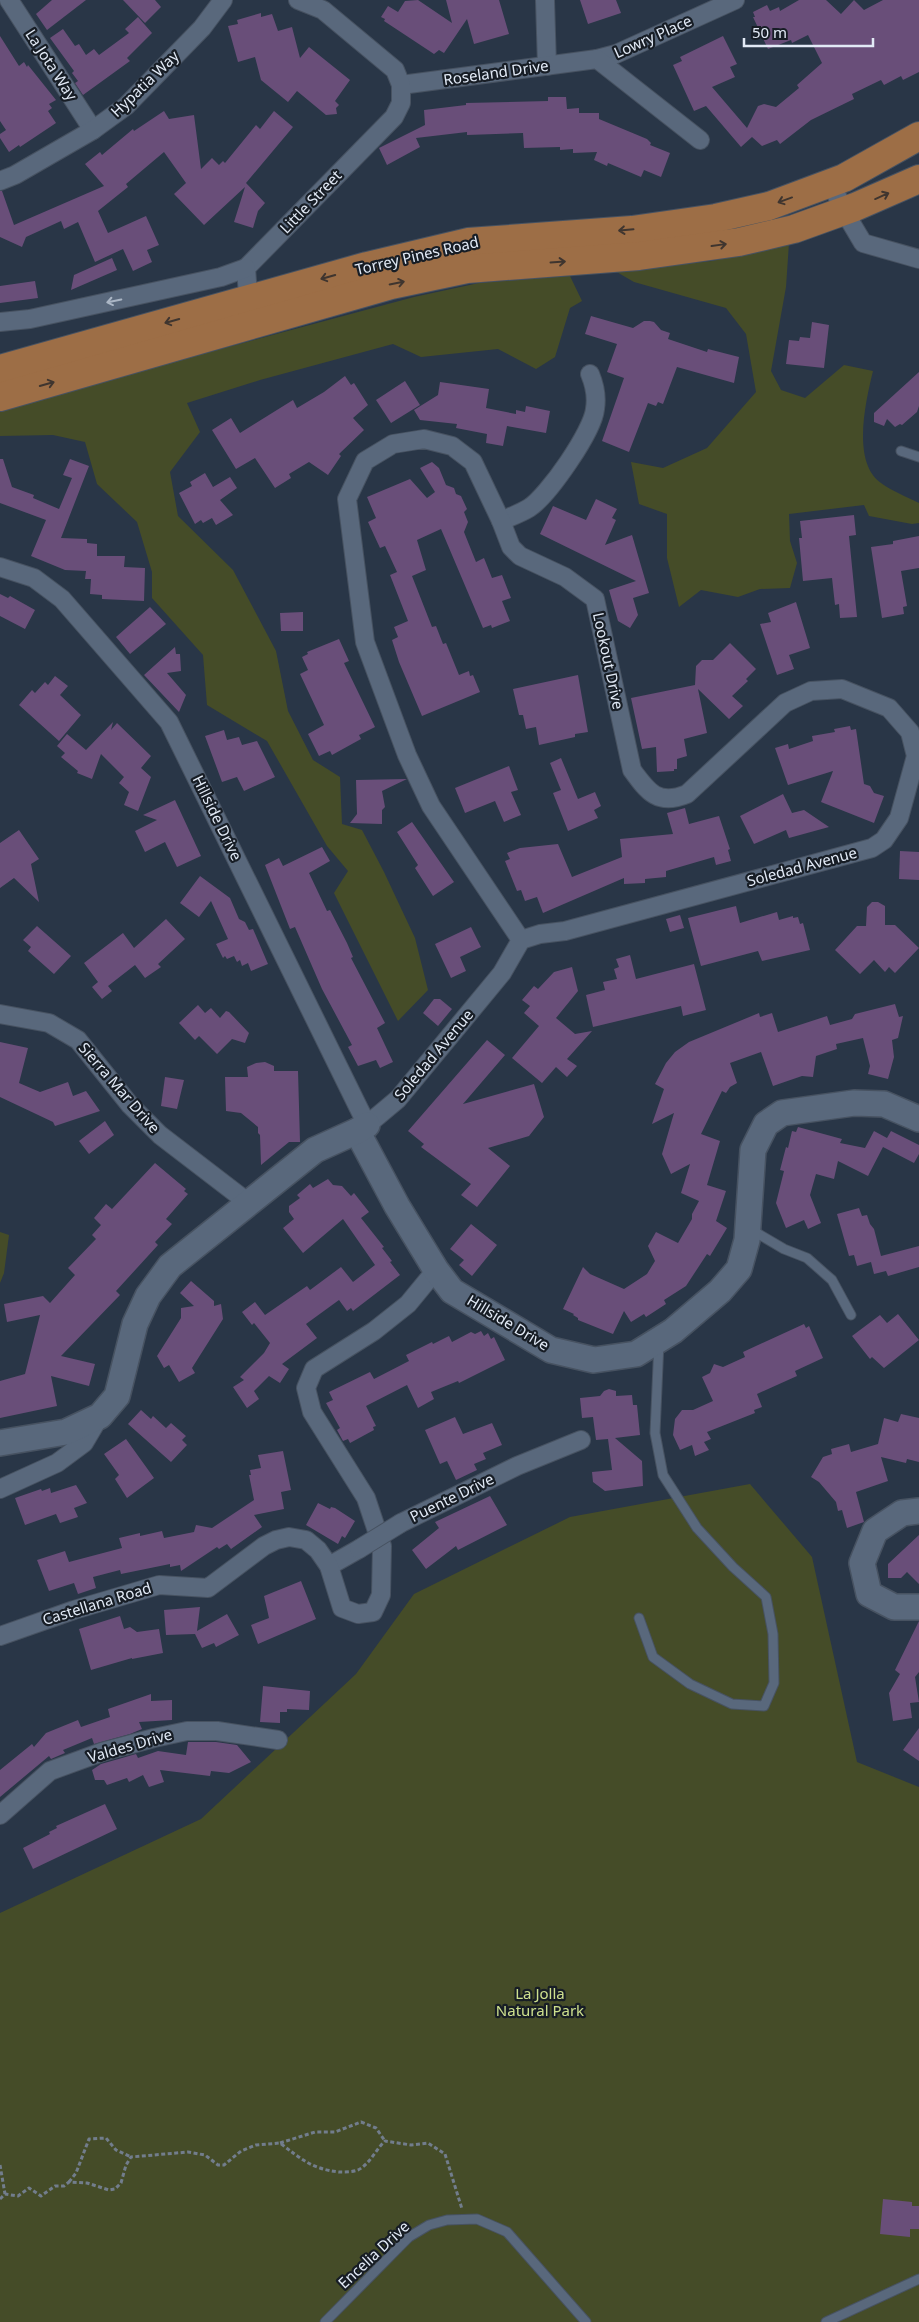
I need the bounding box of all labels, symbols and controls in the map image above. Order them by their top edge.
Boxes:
street label: Lowry Place [611,10,695,62]
scale bar [744,15,873,47]
text: 50 m [752,22,787,42]
street label: La Jota Way [21,25,82,104]
street label: Hypatia Way [106,45,183,121]
street label: Roseland Drive [442,55,550,89]
street label: Little Street [275,165,346,237]
one-way arrow [874,190,889,200]
one-way arrow [778,196,793,205]
one-way arrow [618,225,634,235]
street label: Torrey Pines Road [353,231,480,279]
one-way arrow [711,240,727,250]
one-way arrow [550,258,566,267]
one-way arrow [321,273,337,282]
one-way arrow [389,278,405,288]
one-way arrow [106,296,122,306]
one-way arrow [164,317,180,326]
one-way arrow [39,378,55,388]
street label: Lookout Drive [589,610,629,711]
street label: Hillside Drive [189,772,247,864]
street label: Soledad Avenue [745,842,859,890]
street label: Soledad Avenue [389,1005,477,1104]
street label: Sierra Mar Drive [75,1038,165,1137]
street label: Hillside Drive [464,1290,553,1355]
street label: Puente Drive [406,1468,497,1526]
street label: Castellana Road [40,1577,154,1629]
street label: Valdes Drive [85,1723,174,1767]
park label: La Jolla Natural Park [496,1983,584,2020]
street label: Encelia Drive [333,2216,413,2292]

